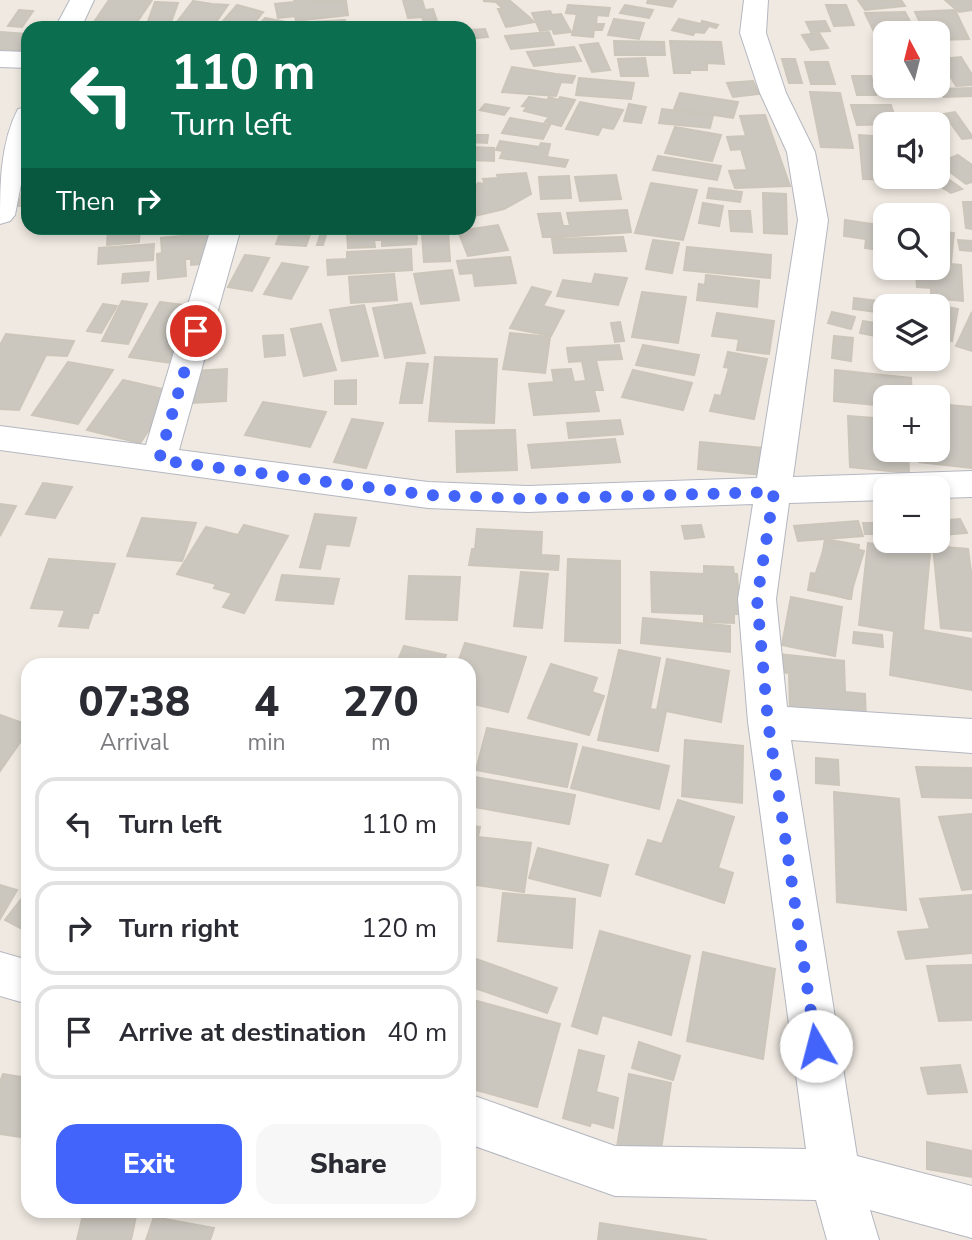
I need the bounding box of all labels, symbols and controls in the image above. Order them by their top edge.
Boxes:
north arrow [873,21,950,98]
map controls [873,21,950,553]
text: 110 m [171,39,315,106]
icon: left [56,49,147,140]
text: Turn left [171,103,291,146]
button: sound [873,112,950,189]
icon: right [129,182,167,220]
text: Then [56,184,115,219]
button: search [873,203,950,280]
button: layers [873,294,950,371]
pin [166,301,226,361]
icon: arrive [177,312,215,350]
button: + [873,385,950,462]
button: − [873,476,950,553]
text: 07:38 [78,674,190,731]
text: 4 [254,674,279,731]
text: 270 [343,674,419,731]
text: Arrival [100,727,169,758]
text: min [248,727,286,758]
text: m [371,727,391,758]
icon: left [60,805,98,843]
text: Turn left [119,807,222,842]
text: 110 m [361,807,437,842]
icon: right [60,909,98,947]
text: Turn right [119,911,238,946]
text: 120 m [361,911,437,946]
position arrow [779,1009,853,1083]
icon: arrive [60,1013,98,1051]
text: Arrive at destination [119,1015,366,1050]
text: 40 m [387,1015,447,1050]
button: Exit [56,1124,242,1204]
button: Share [256,1124,441,1204]

